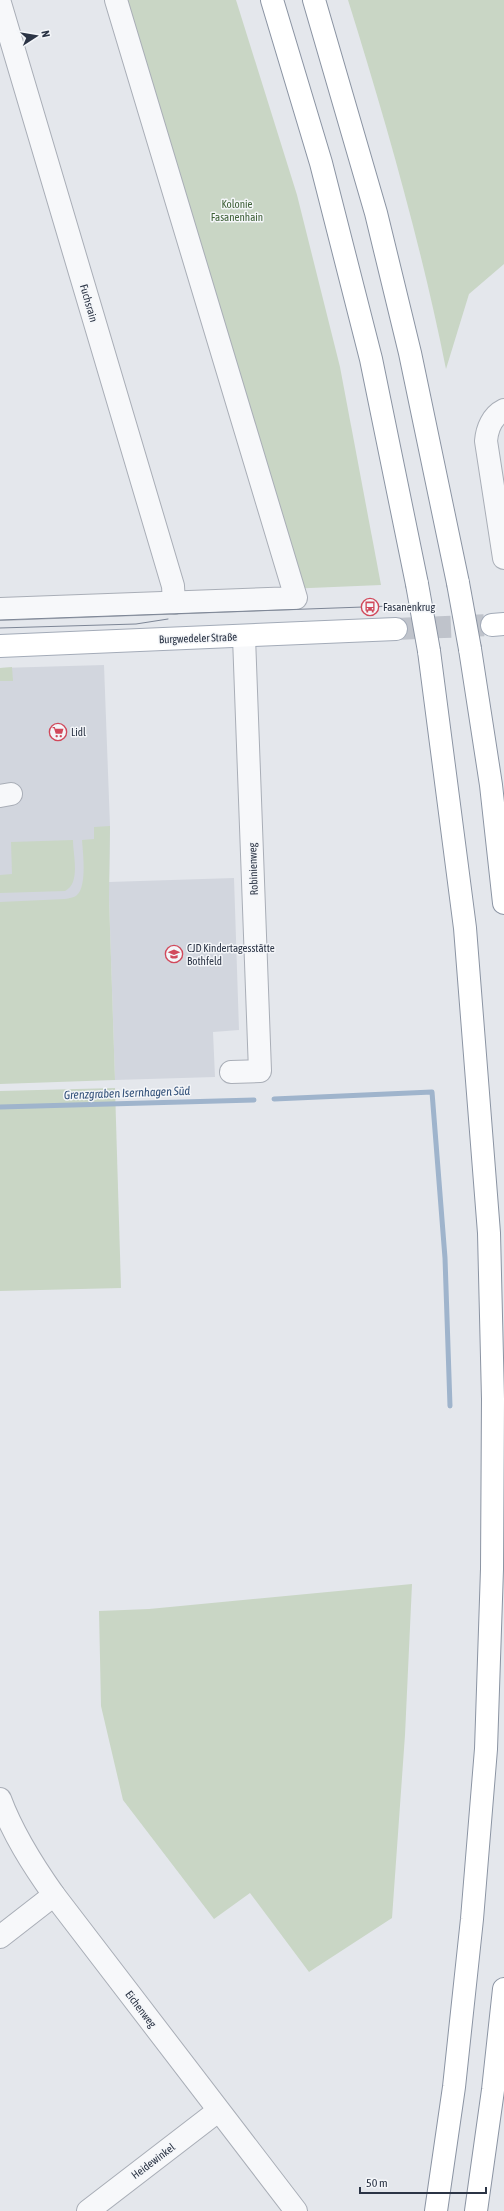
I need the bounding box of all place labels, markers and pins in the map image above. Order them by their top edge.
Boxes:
bus stop icon: Fasanenkrug [360,597,380,617]
place label: Fasanenkrug [383,601,435,613]
supermarket icon: Lidl [48,722,68,742]
place label: Lidl [71,726,86,738]
place label: CJD Kindertagesstätte Bothfeld [187,942,275,967]
school or university icon: CJD Kindertagesstätte Bothfeld [164,944,184,964]

